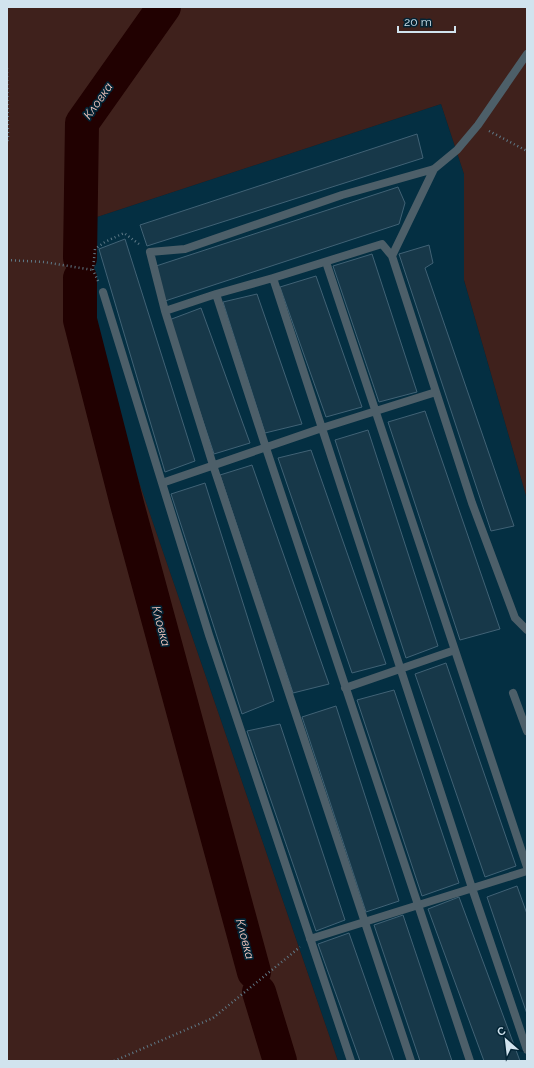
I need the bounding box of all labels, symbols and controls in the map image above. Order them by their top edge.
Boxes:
scale bar [398,8,455,34]
text: 20 m [404,15,432,29]
water label: Кловка [81,80,115,122]
water label: Кловка [149,604,173,648]
water label: Кловка [233,917,257,961]
north arrow [486,1020,526,1060]
text: С [495,1024,508,1039]

